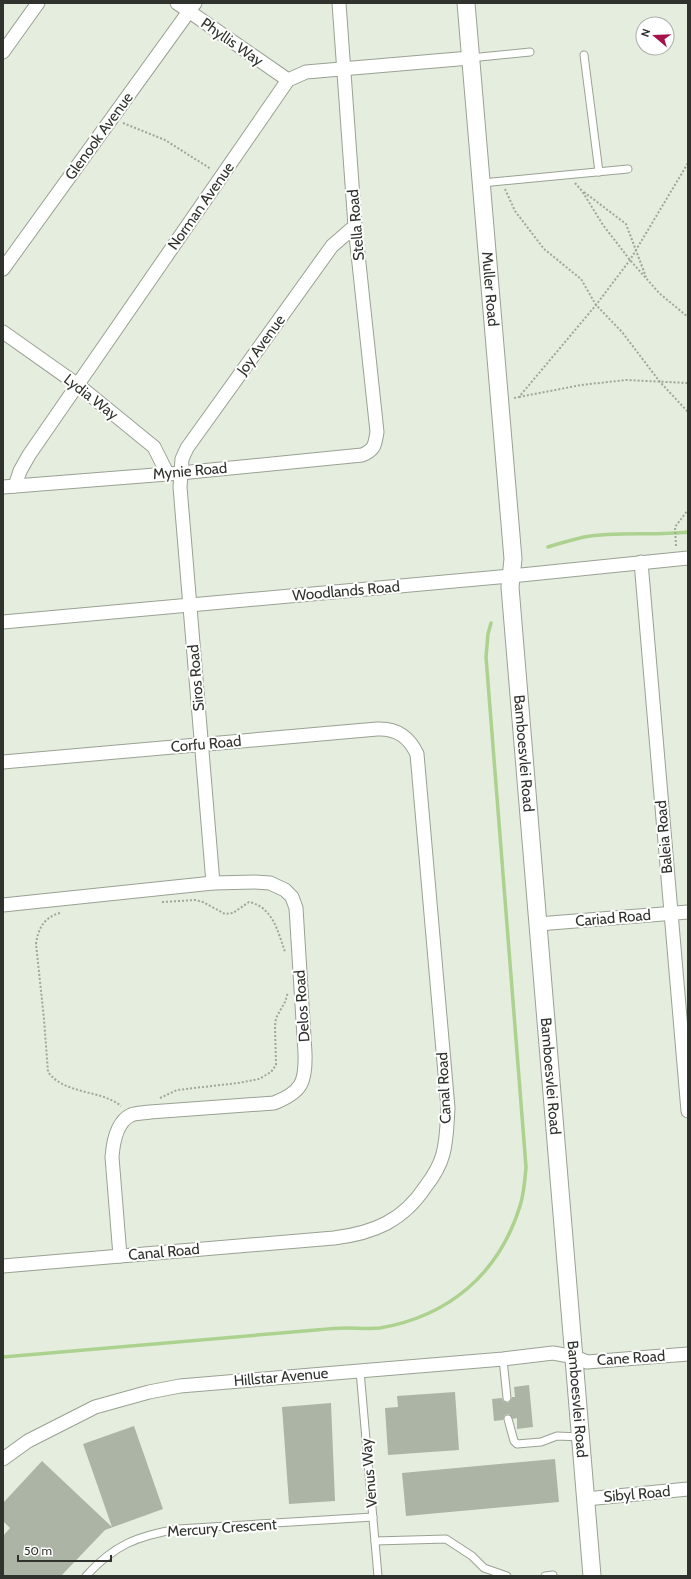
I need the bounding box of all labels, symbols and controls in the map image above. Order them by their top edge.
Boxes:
street label: Phyllis Way [197,14,267,70]
north arrow [635,16,675,56]
text: N [638,27,653,39]
street label: Glenook Avenue [61,89,137,183]
street label: Norman Avenue [164,158,238,253]
street label: Stella Road [344,189,368,261]
street label: Muller Road [478,251,502,327]
street label: Joy Avenue [232,311,289,380]
street label: Lydia Way [60,370,122,424]
street label: Mynie Road [152,459,228,483]
street label: Woodlands Road [291,577,401,605]
street label: Siros Road [184,644,208,712]
street label: Bamboesvlei Road [510,694,538,813]
street label: Corfu Road [170,732,242,756]
street label: Baleia Road [652,800,676,874]
street label: Cariad Road [574,906,652,930]
street label: Delos Road [290,969,314,1043]
street label: Bamboesvlei Road [537,1017,564,1135]
street label: Canal Road [433,1052,455,1124]
street label: Canal Road [128,1240,200,1264]
street label: Bamboesvlei Road [564,1340,591,1458]
street label: Cane Road [596,1347,666,1369]
street label: Hillstar Avenue [233,1364,329,1390]
street label: Venus Way [357,1437,381,1509]
street label: Sibyl Road [603,1482,671,1506]
street label: Mercury Crescent [167,1515,277,1541]
scale bar [18,1537,111,1563]
text: 50 m [24,1543,52,1558]

